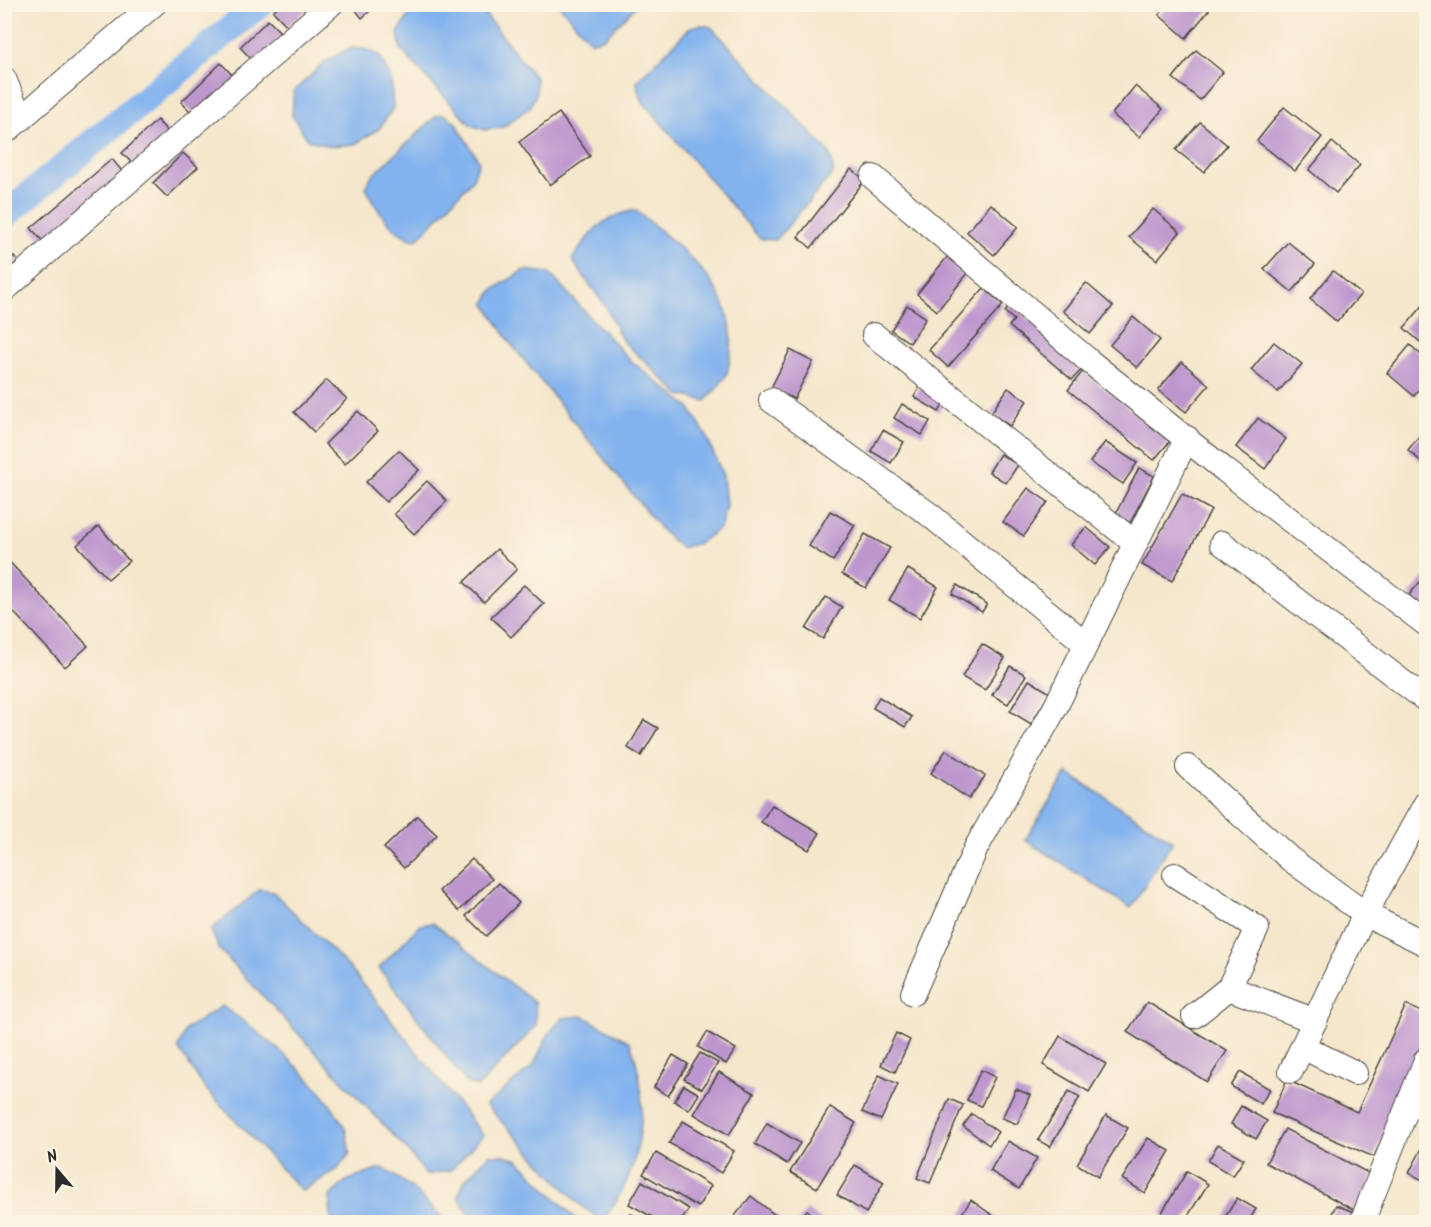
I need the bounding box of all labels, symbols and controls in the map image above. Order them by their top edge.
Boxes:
north arrow [27,1140,87,1200]
text: N [43,1144,61,1171]

